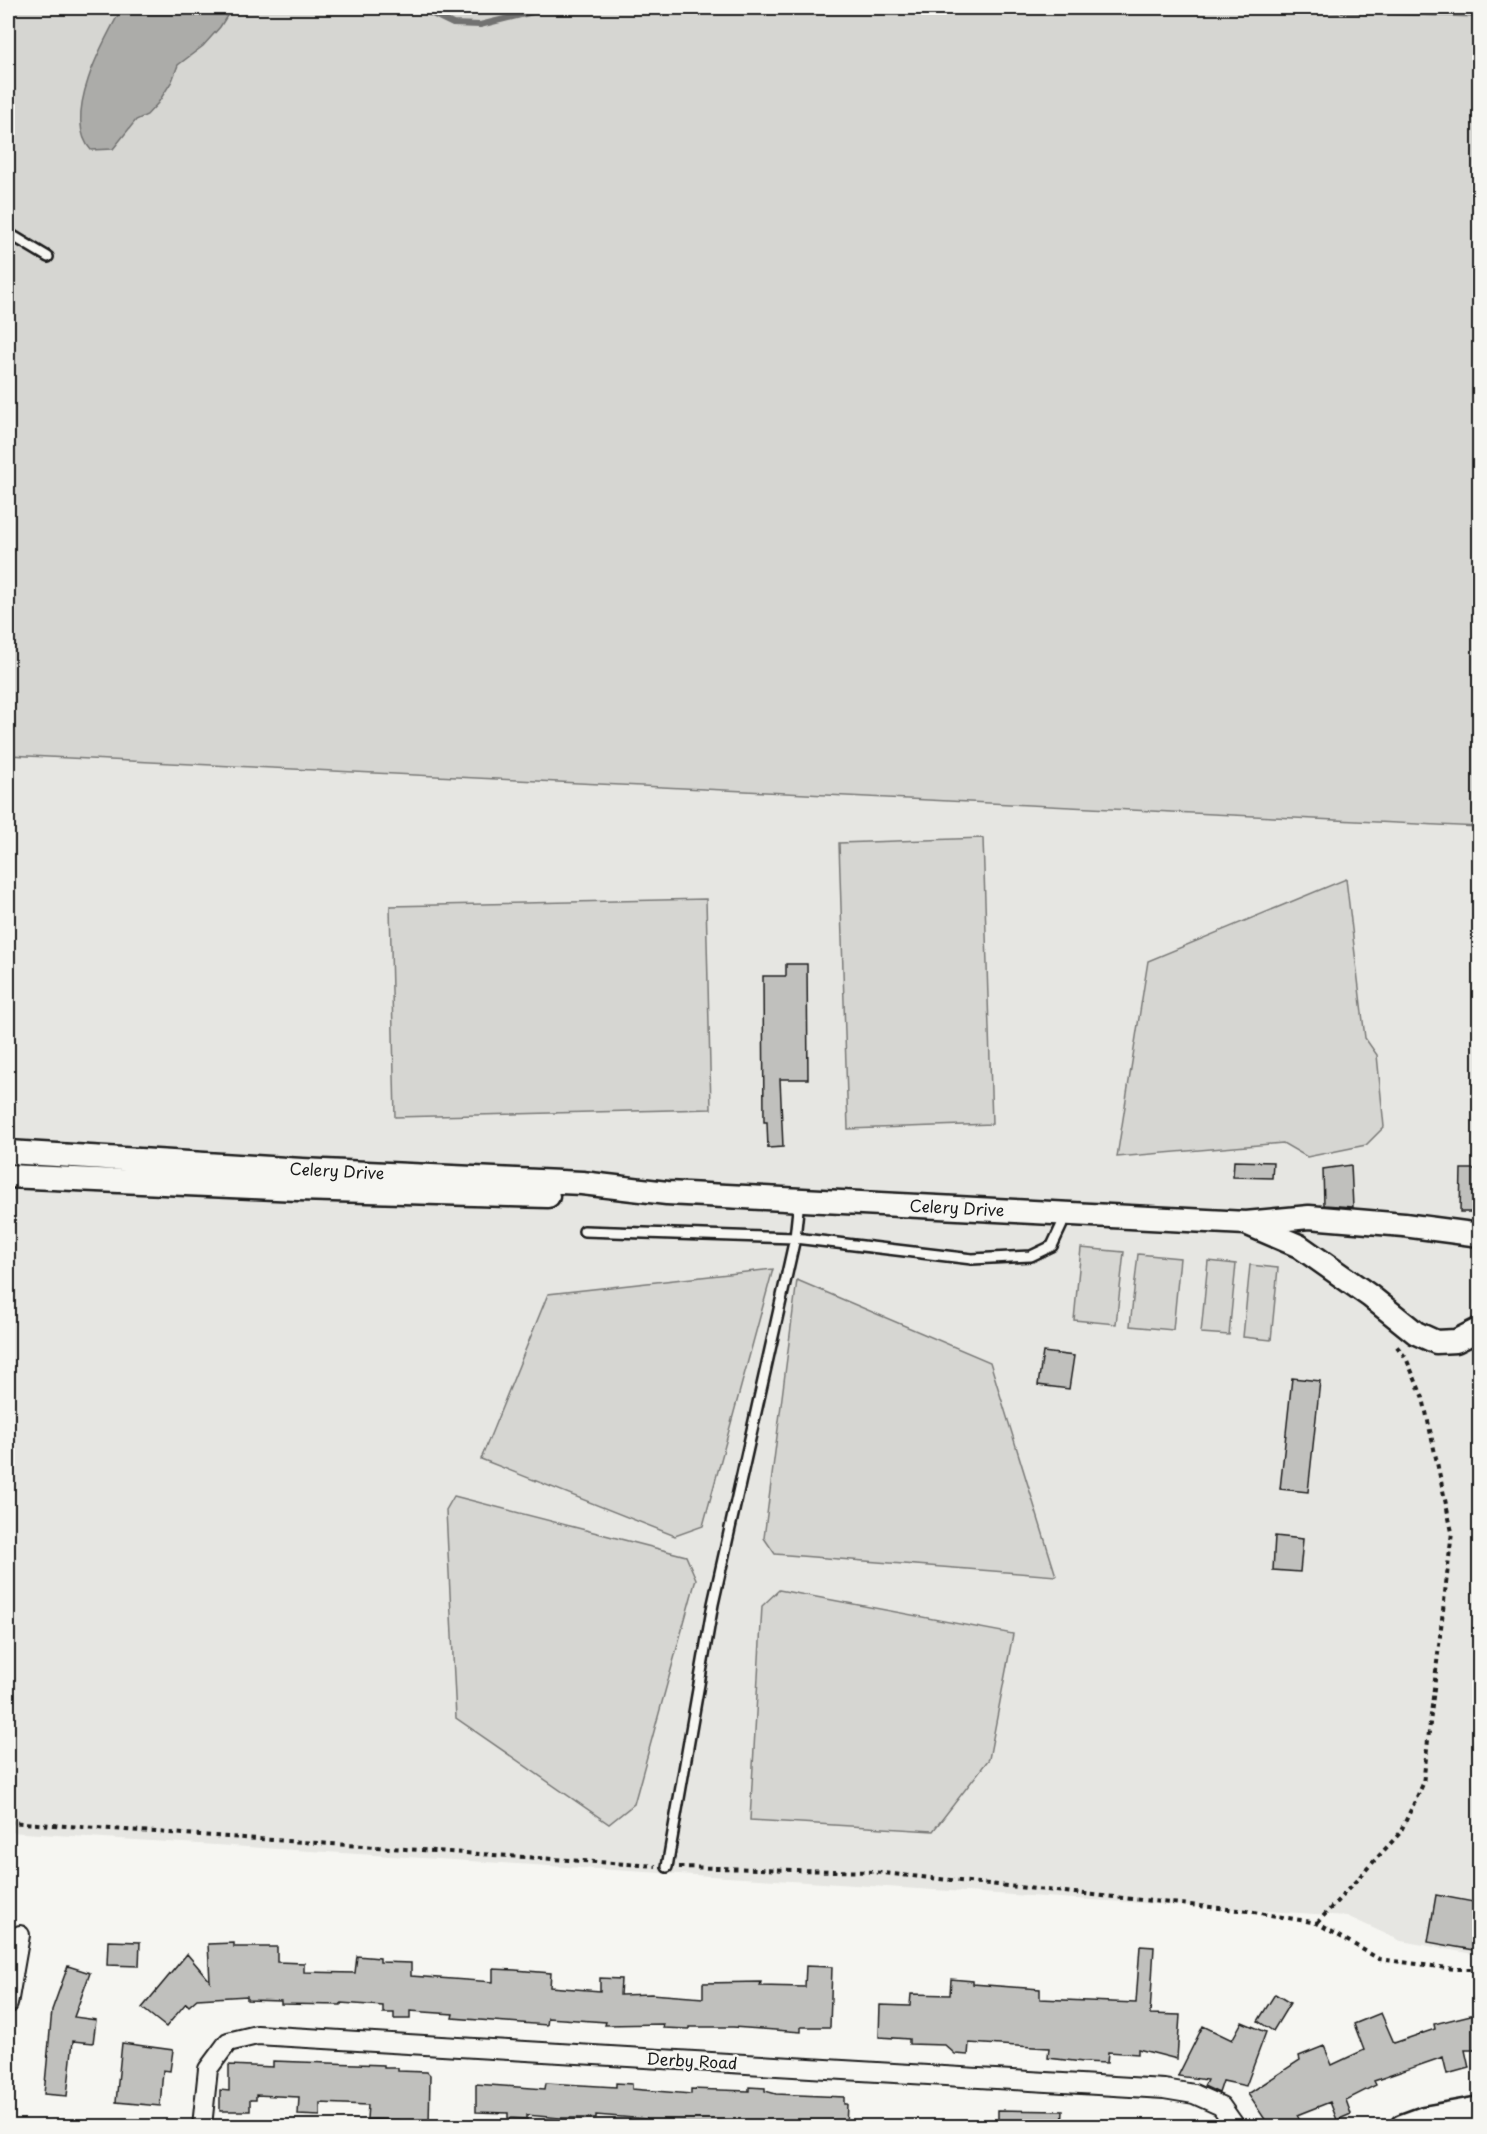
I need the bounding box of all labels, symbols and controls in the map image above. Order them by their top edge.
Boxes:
street label: Celery Drive [289,1156,385,1184]
street label: Celery Drive [909,1193,1005,1221]
street label: Derby Road [646,2046,738,2074]

